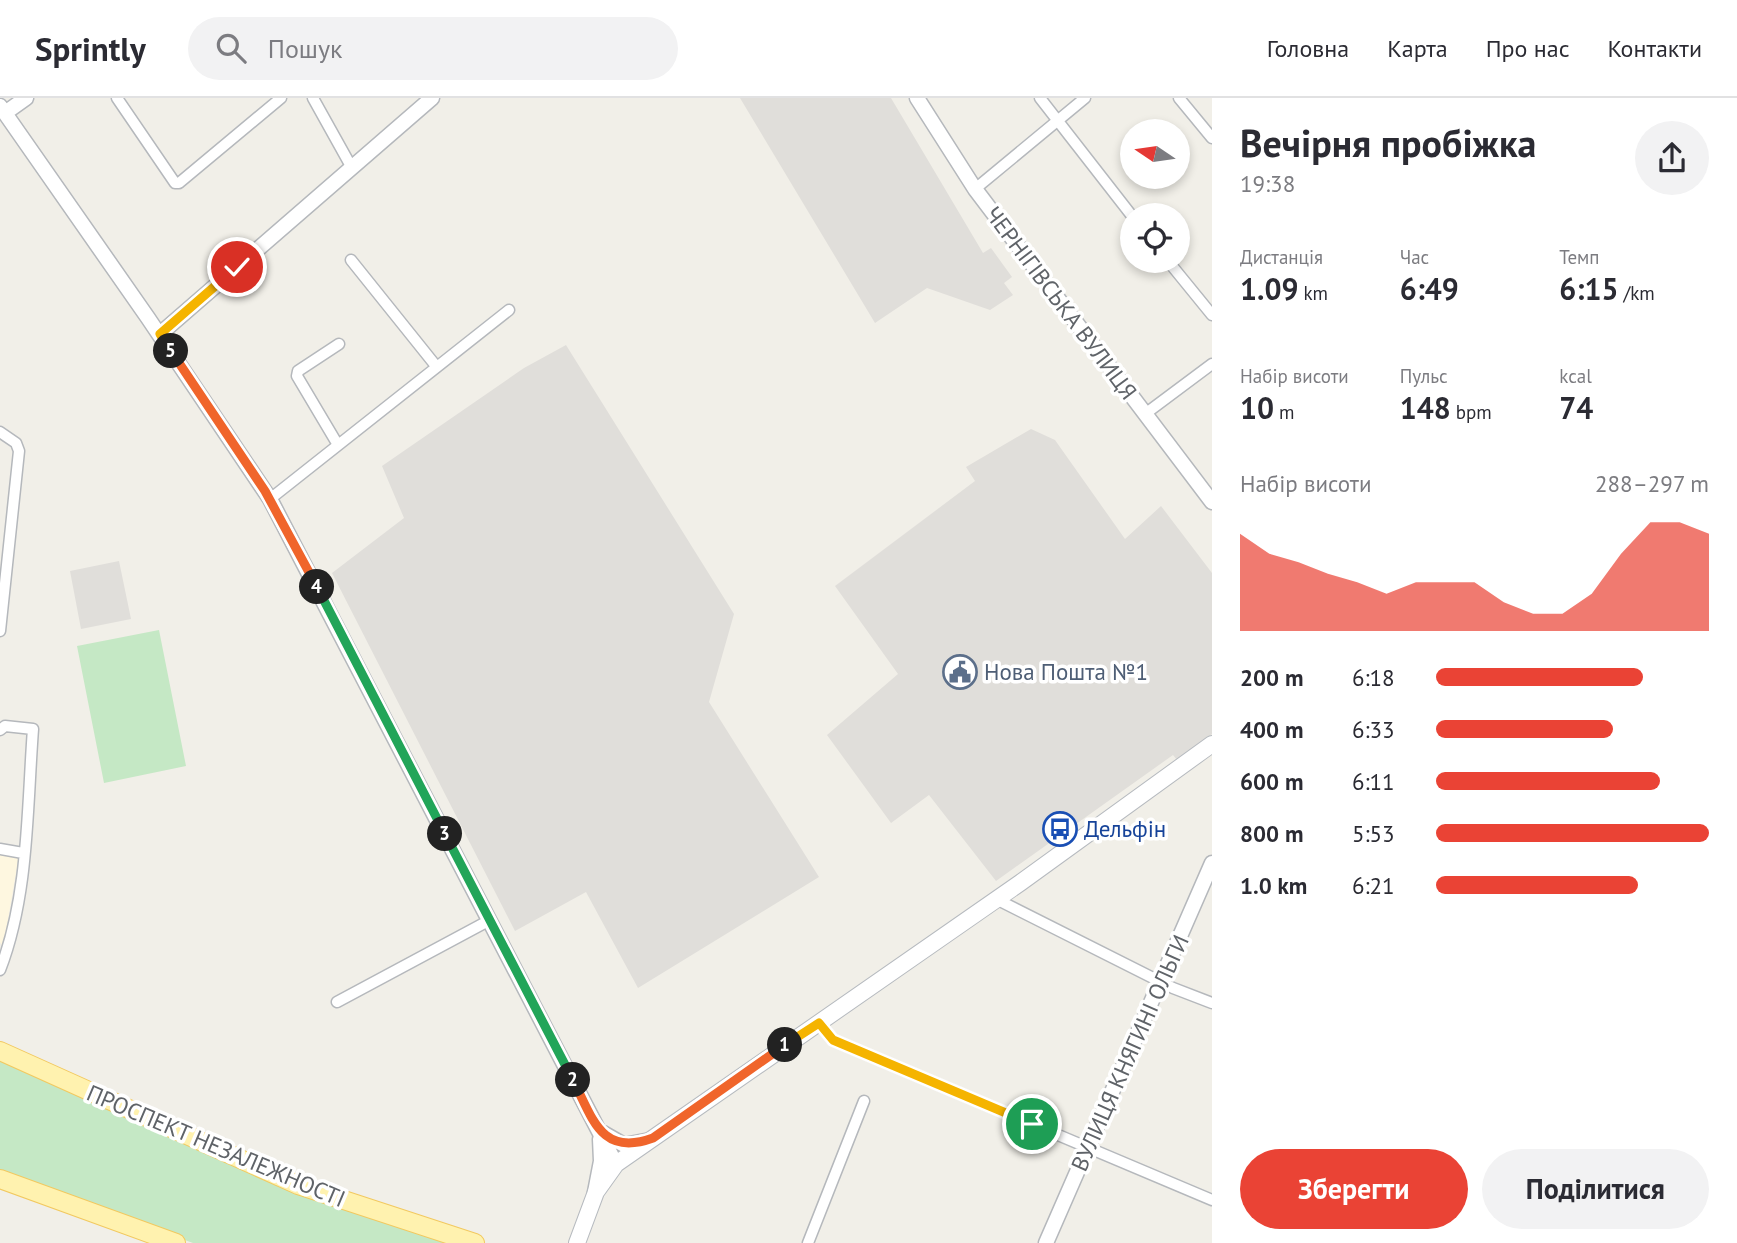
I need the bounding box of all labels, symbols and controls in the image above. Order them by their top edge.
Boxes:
search box [188,17,678,80]
text: Sprintly [35,27,146,70]
icon: search [212,29,250,67]
text: Пошук [268,32,343,65]
text: Головна [1267,33,1349,64]
text: Карта [1387,33,1448,64]
text: Про нас [1486,33,1570,64]
text: Контакти [1608,33,1702,64]
text: Вечірня пробіжка [1240,118,1536,167]
north arrow [1120,119,1190,189]
map controls [1120,119,1190,273]
button: share [1635,121,1709,195]
text: 19:38 [1240,169,1295,198]
street label: ЧЕРНІГІВСЬКА ВУЛИЦЯ [979,200,1144,405]
button: locate [1120,203,1190,273]
pin [207,237,267,297]
text: Дистанція [1240,245,1323,269]
text: Час [1400,245,1429,269]
text: Темп [1559,245,1600,269]
icon: check [218,248,256,286]
text: 1.09 [1240,269,1298,308]
text: 6:49 [1400,269,1459,308]
text: 6:15 [1559,269,1618,308]
text: km [1298,281,1328,305]
text: /km [1618,281,1655,305]
pin: 5 [154,334,188,368]
text: 5 [165,338,176,362]
text: Набір висоти [1240,364,1349,388]
text: Пульс [1400,364,1448,388]
text: kcal [1559,364,1592,388]
text: 10 [1240,388,1274,427]
text: 148 [1400,388,1451,427]
text: 74 [1559,388,1593,427]
text: m [1274,400,1295,424]
text: bpm [1451,400,1492,424]
text: Набір висоти [1240,469,1372,498]
text: 288–297 m [1595,469,1709,498]
pin: 4 [300,570,334,604]
text: 4 [311,574,322,598]
public building icon: Нова Пошта №1 [941,653,979,691]
place label: Нова Пошта №1 [984,657,1148,686]
text: 200 m [1240,663,1303,692]
text: 6:18 [1352,663,1395,692]
text: 400 m [1240,715,1303,744]
text: 6:33 [1352,715,1395,744]
text: 600 m [1240,767,1303,796]
text: 6:11 [1352,767,1395,796]
bus stop icon: Дельфін [1041,810,1079,848]
place label: Дельфін [1084,814,1166,843]
pin: 3 [428,816,462,852]
text: 800 m [1240,819,1303,848]
text: 5:53 [1352,819,1395,848]
text: 3 [439,821,450,845]
text: 1.0 km [1240,871,1307,900]
text: 6:21 [1352,871,1395,900]
street label: ВУЛИЦЯ КНЯГИНІ ОЛЬГИ [1064,930,1195,1175]
pin: 1 [768,1028,802,1062]
text: 1 [779,1032,790,1056]
pin: 2 [556,1062,590,1098]
text: 2 [567,1067,578,1091]
street label: ПРОСПЕКТ НЕЗАЛЕЖНОСТІ [83,1078,350,1213]
pin [1002,1094,1062,1154]
icon: arrive [1013,1105,1051,1143]
button: Зберегти [1240,1149,1468,1229]
button: Поділитися [1482,1149,1709,1229]

